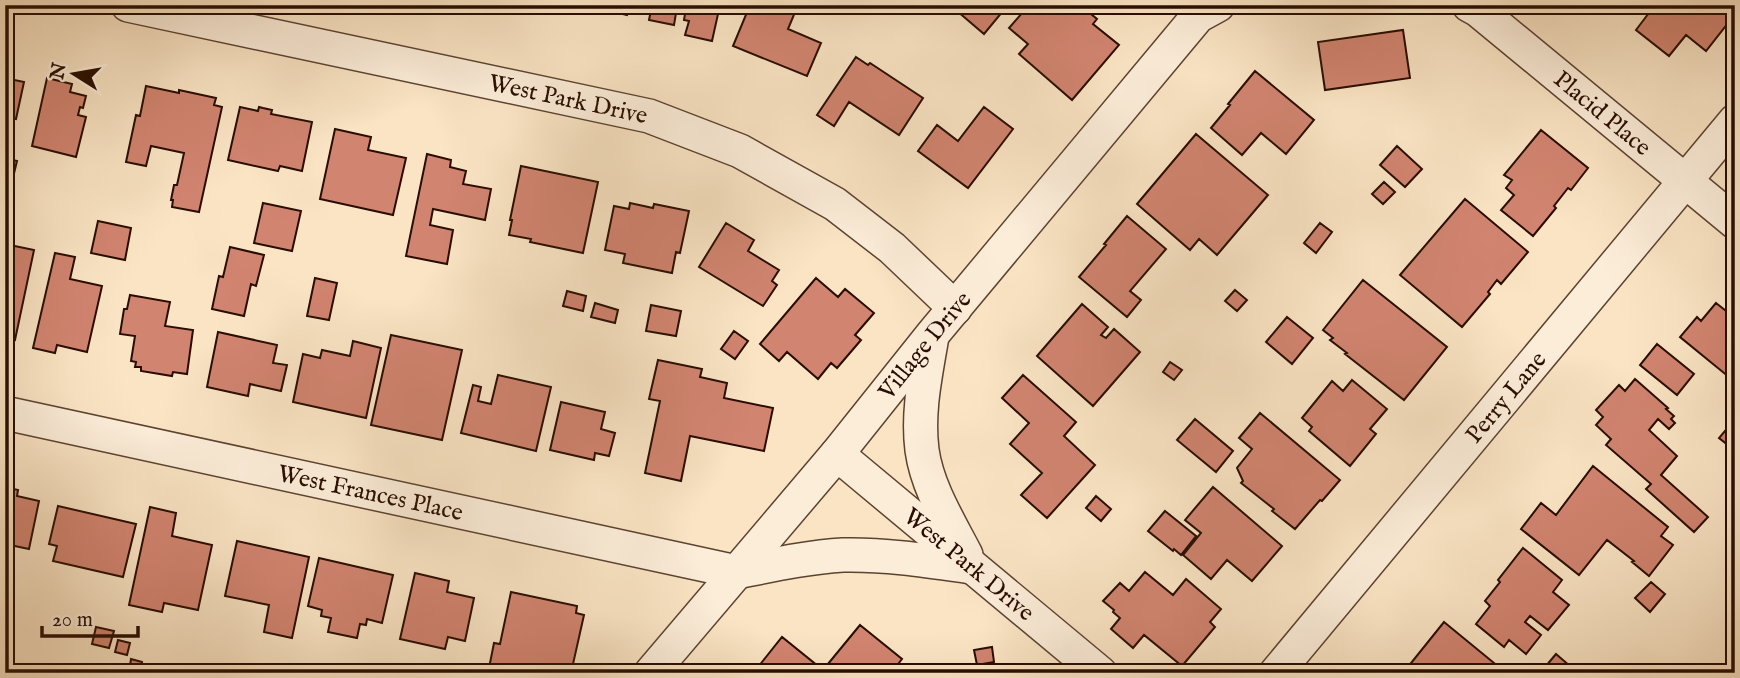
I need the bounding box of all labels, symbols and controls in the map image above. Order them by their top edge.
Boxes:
north arrow [38,38,108,108]
text: N [46,60,73,82]
street label: Placid Place [1547,65,1657,163]
street label: West Park Drive [486,68,650,132]
street label: Village Drive [872,285,979,407]
street label: Perry Lane [1459,346,1554,450]
street label: West Frances Place [275,459,466,529]
street label: West Park Drive [896,502,1040,629]
scale bar [42,594,138,638]
text: 20 m [52,607,93,634]

